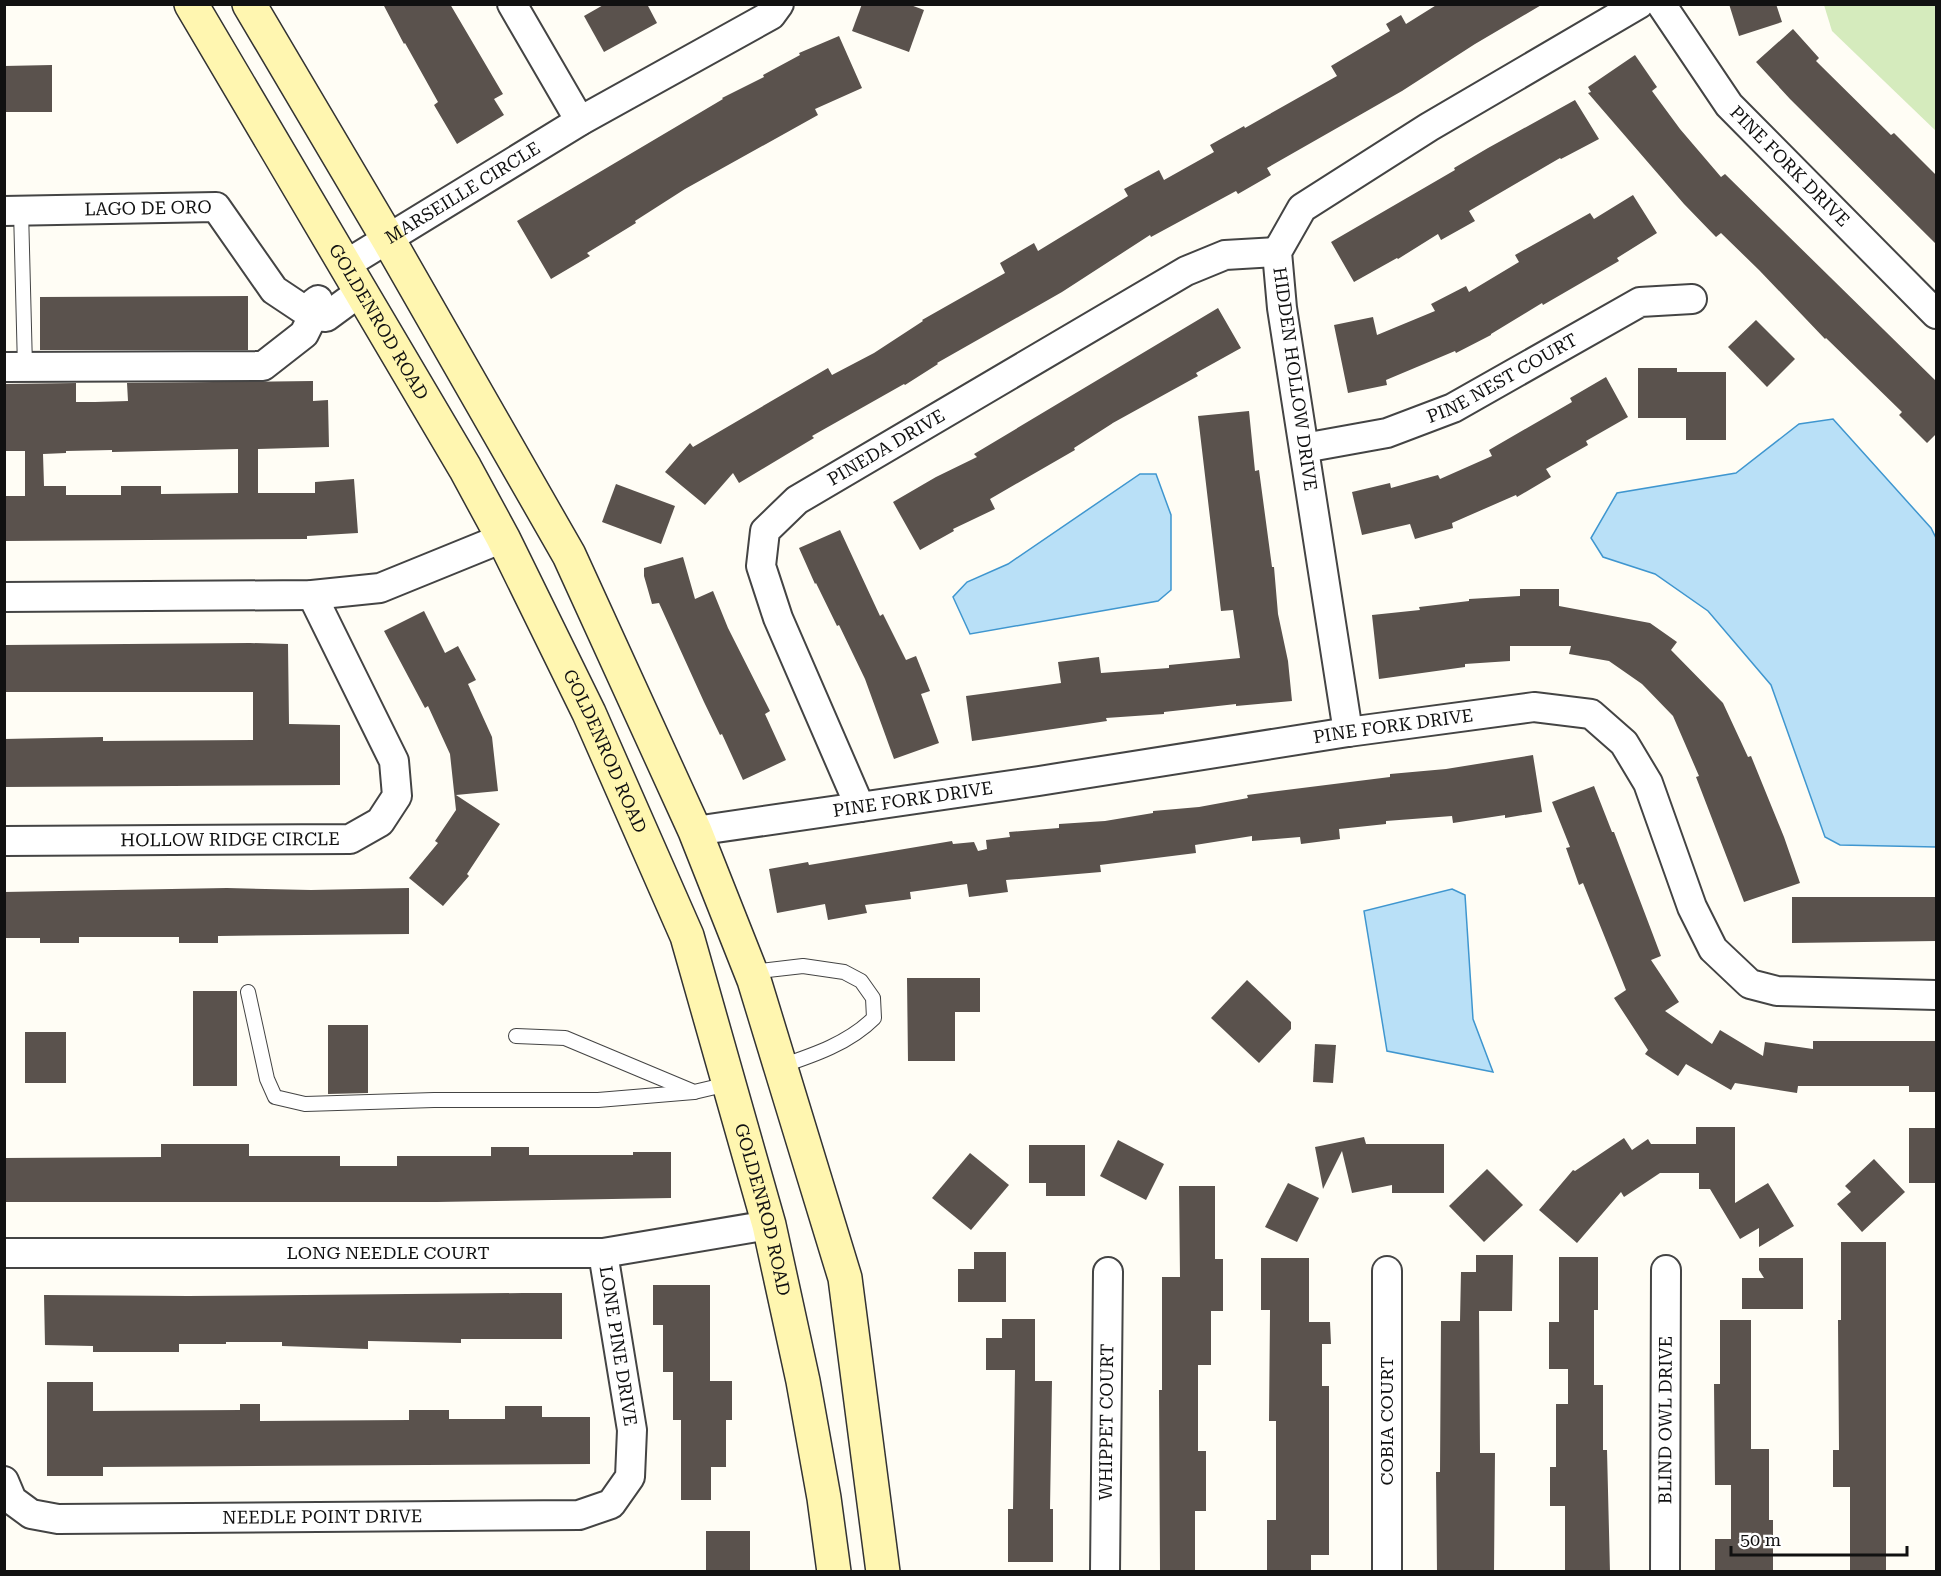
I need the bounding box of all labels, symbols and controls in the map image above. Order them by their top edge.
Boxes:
street label: PINE FORK DRIVE [1726,101,1854,231]
street label: MARSEILLE CIRCLE [381,137,544,248]
street label: LAGO DE ORO [84,196,212,219]
street label: GOLDENROD ROAD [325,240,433,403]
street label: HIDDEN HOLLOW DRIVE [1269,266,1322,492]
street label: PINE NEST COURT [1424,329,1581,427]
street label: PINEDA DRIVE [824,404,948,490]
street label: GOLDENROD ROAD [559,666,651,836]
street label: PINE FORK DRIVE [1312,704,1474,747]
street label: PINE FORK DRIVE [831,777,994,821]
street label: HOLLOW RIDGE CIRCLE [120,828,340,850]
street label: GOLDENROD ROAD [731,1121,795,1298]
street label: LONG NEEDLE COURT [287,1242,489,1263]
street label: LONE PINE DRIVE [595,1264,642,1428]
street label: BLIND OWL DRIVE [1654,1336,1676,1504]
street label: WHIPPET COURT [1095,1344,1117,1500]
street label: COBIA COURT [1376,1357,1397,1485]
street label: NEEDLE POINT DRIVE [222,1505,422,1528]
scale bar [1731,1519,1906,1557]
text: 50 m [1740,1529,1781,1550]

